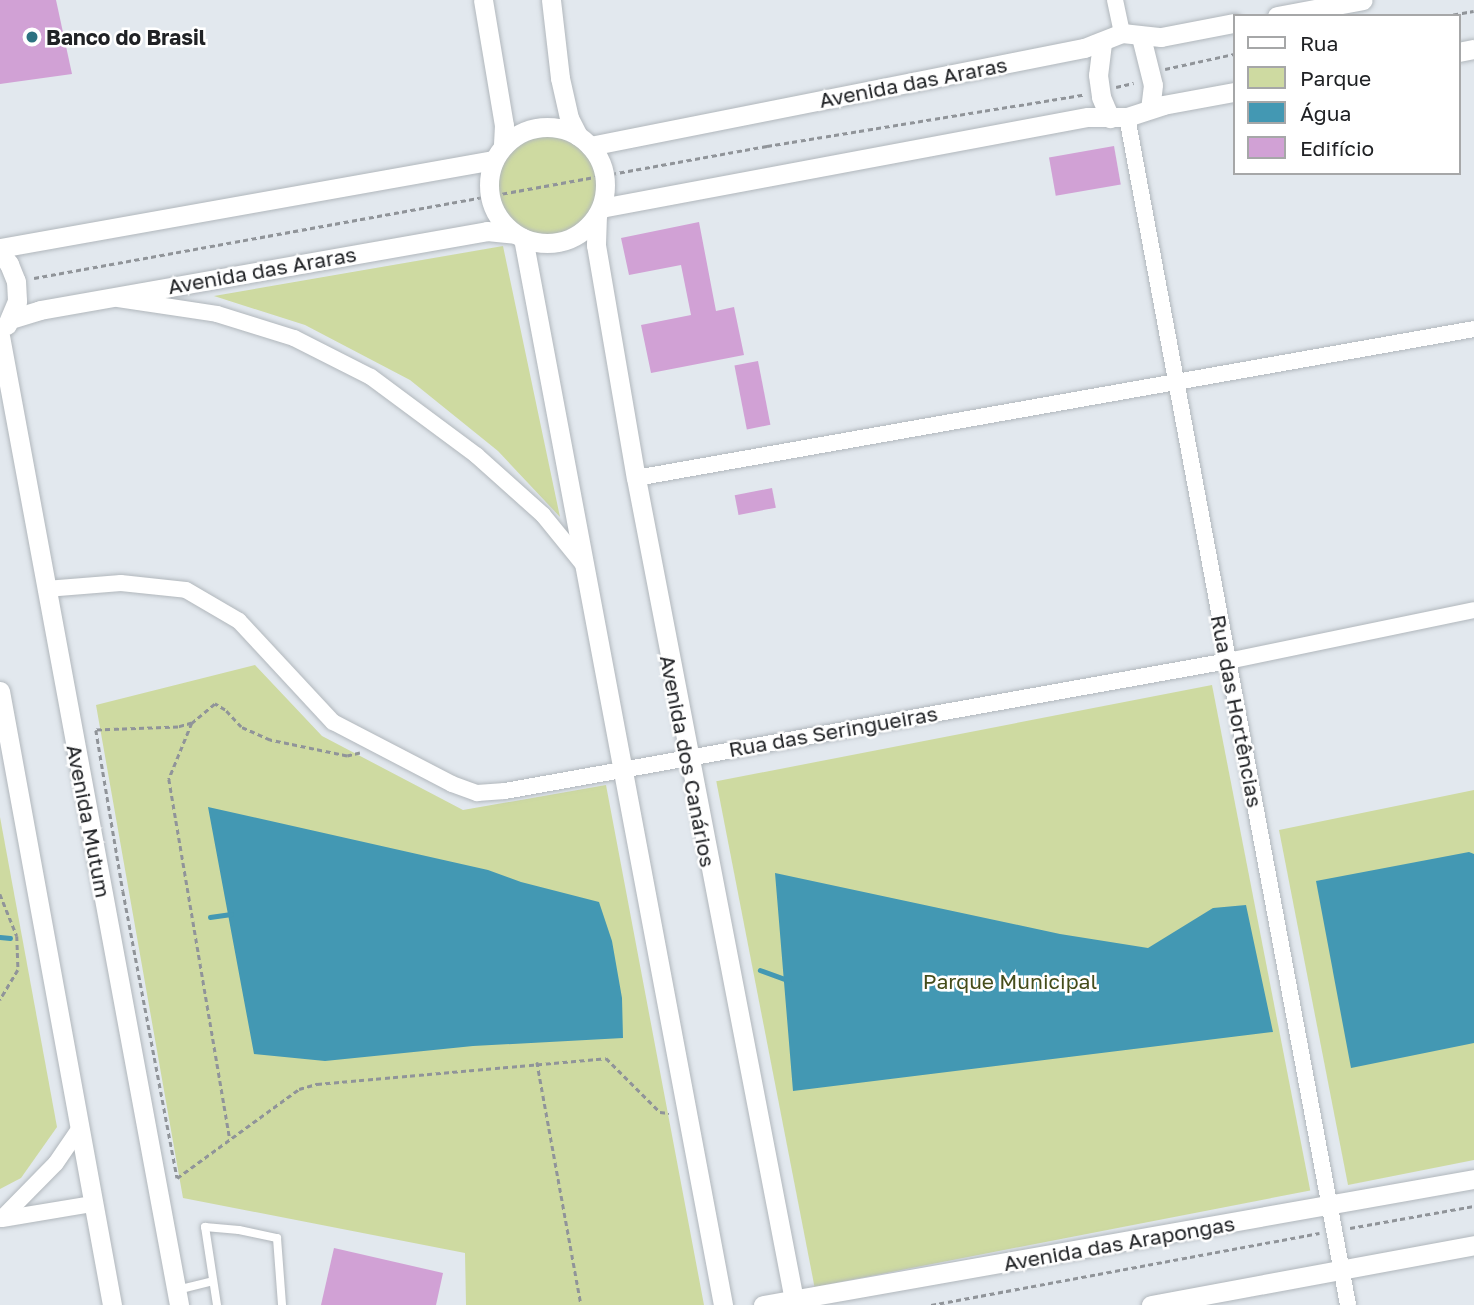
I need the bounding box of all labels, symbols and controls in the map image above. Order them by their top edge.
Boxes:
legend [1232,14,1460,175]
place label: Banco do Brasil [46,24,206,50]
marker: Banco do Brasil [24,29,40,45]
text: Rua [1300,30,1338,56]
street label: Avenida das Araras [817,51,1009,113]
text: Parque [1300,65,1371,91]
text: Água [1300,100,1351,126]
text: Edifício [1300,135,1374,161]
street label: Avenida das Araras [166,241,358,299]
street label: Rua das Hortências [1206,613,1268,809]
street label: Avenida dos Canários [655,653,721,869]
street label: Rua das Seringueiras [727,700,939,762]
street label: Avenida Mutum [62,742,116,900]
park label: Parque Municipal [923,968,1097,994]
street label: Avenida das Arapongas [1001,1210,1237,1276]

